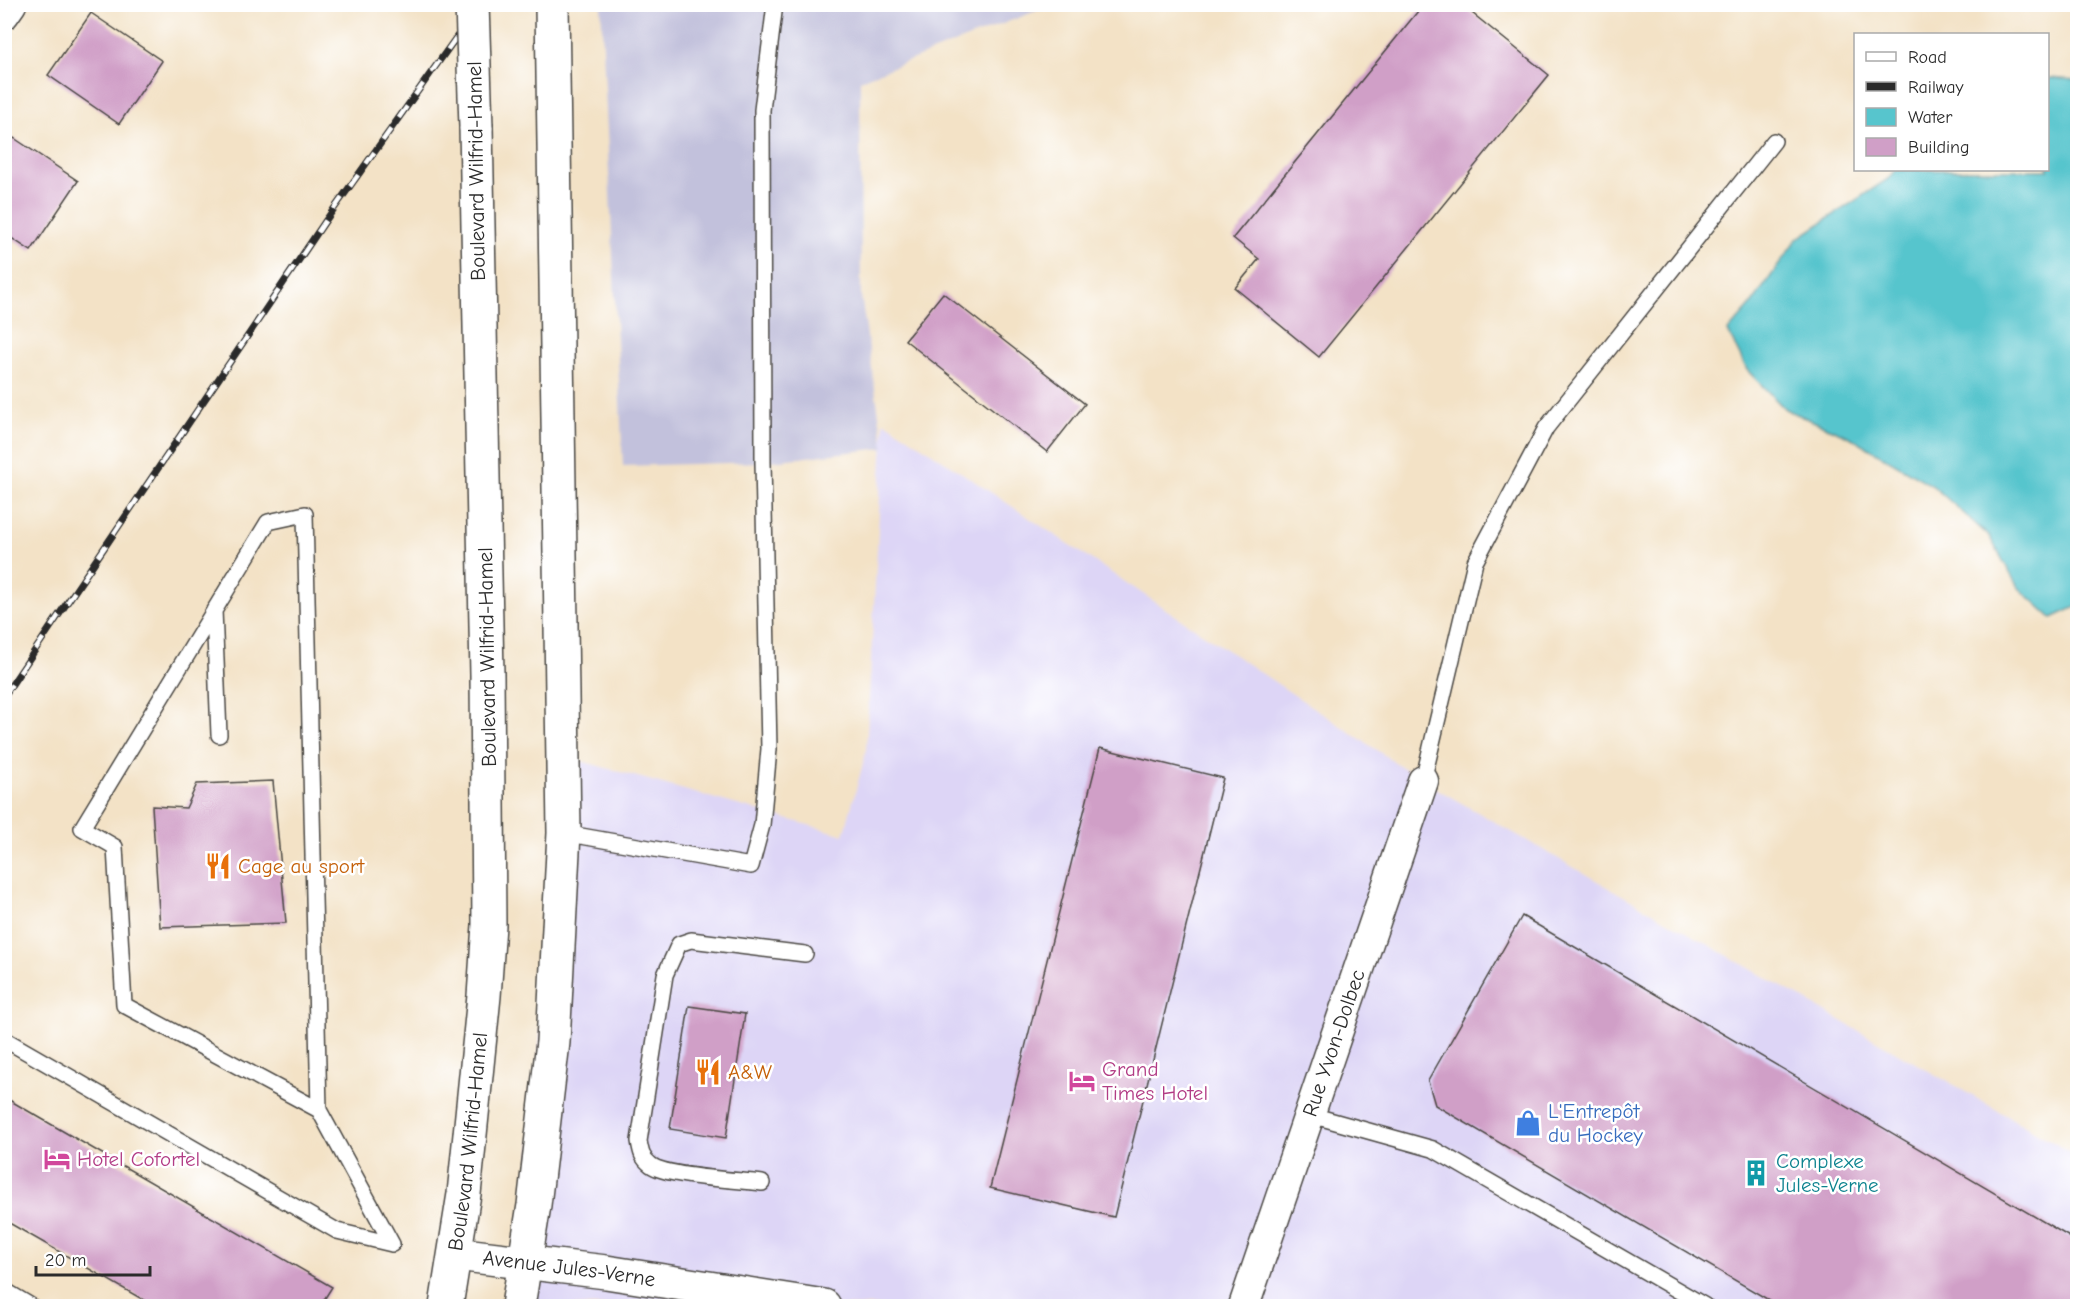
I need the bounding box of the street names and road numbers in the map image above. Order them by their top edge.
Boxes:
street label: Boulevard Wilfrid-Hamel [462,61,490,281]
street label: Boulevard Wilfrid-Hamel [473,547,501,767]
street label: Rue Yvon-Dolbec [1298,966,1370,1119]
street label: Boulevard Wilfrid-Hamel [443,1031,492,1253]
street label: Avenue Jules-Verne [482,1245,657,1292]

